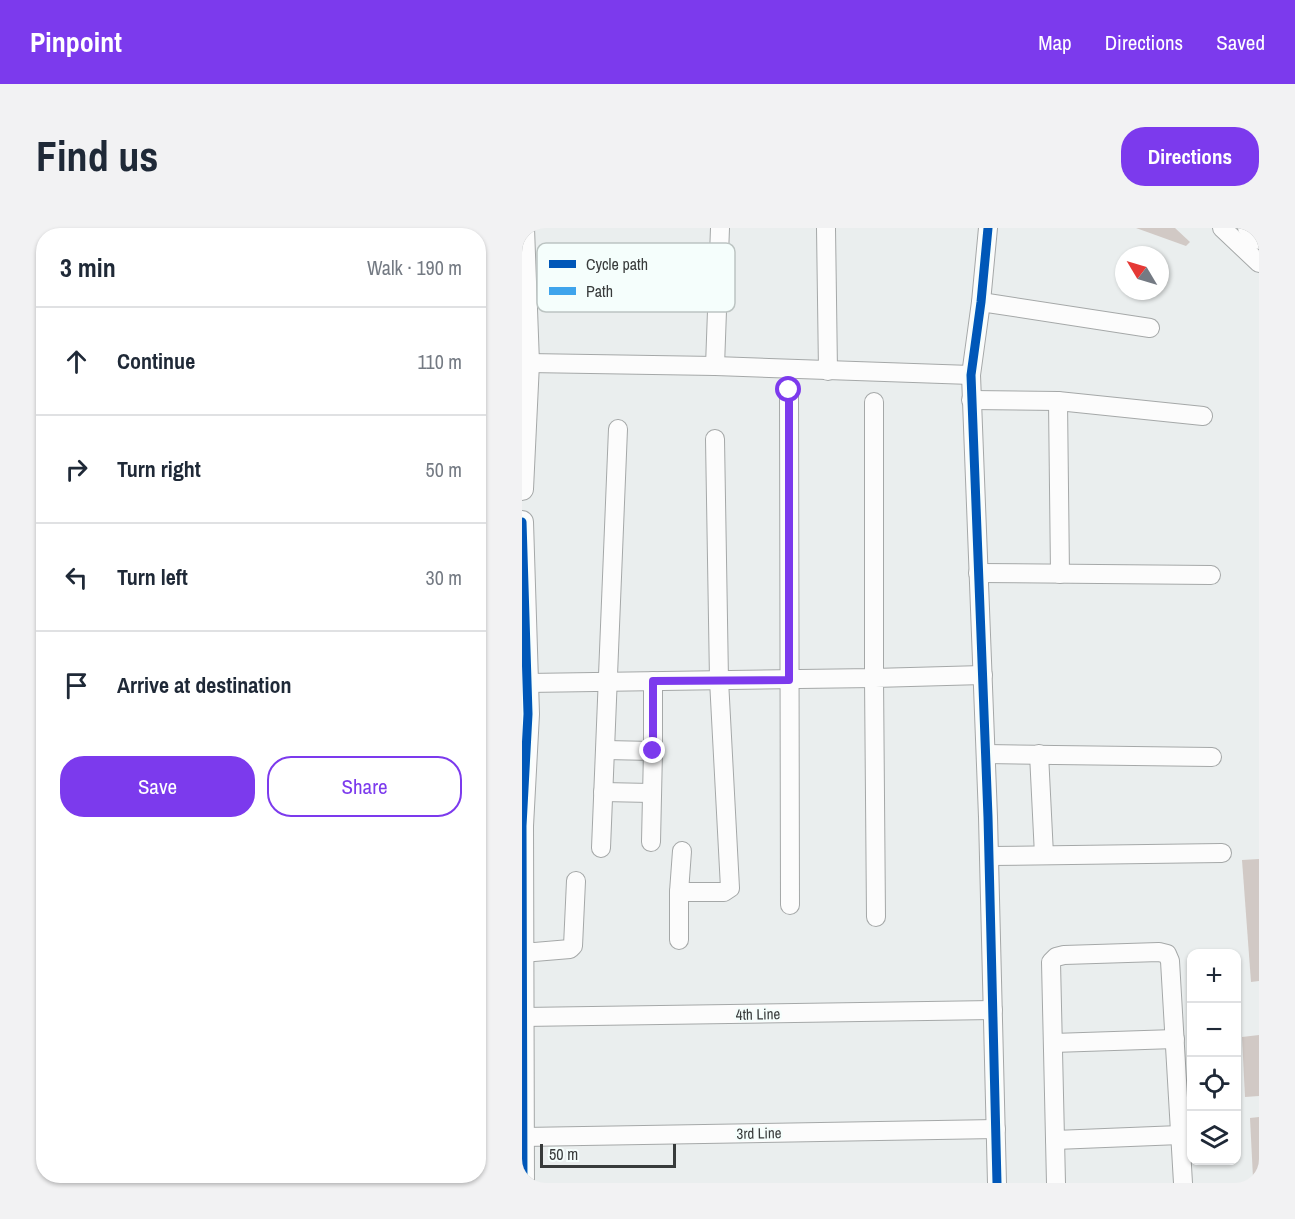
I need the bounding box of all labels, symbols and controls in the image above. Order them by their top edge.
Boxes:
text: Pinpoint [30,23,122,61]
text: Map [1038,28,1072,57]
text: Directions [1105,28,1183,57]
text: Saved [1216,28,1265,57]
button: Directions [1121,127,1259,186]
text: Find us [36,128,158,184]
legend [537,243,735,312]
north arrow [1115,246,1169,300]
text: 3 min [60,250,116,285]
text: Cycle path [586,253,648,275]
text: Walk · 190 m [367,254,462,281]
text: Path [586,280,613,302]
icon: ahead [60,345,93,378]
text: Continue [117,346,195,376]
text: 110 m [418,348,462,375]
route start [775,376,801,402]
icon: right [60,453,93,486]
text: Turn right [117,454,201,484]
text: 50 m [426,456,462,483]
icon: left [60,561,93,594]
text: Turn left [117,562,188,592]
text: 30 m [426,564,462,591]
icon: arrive [60,669,93,702]
text: Arrive at destination [117,670,291,700]
route end [639,737,665,763]
button: Save [60,756,255,817]
button: Share [267,756,462,817]
map controls [1187,949,1241,1165]
button: + [1187,949,1241,1003]
street label: 4th Line [736,1003,781,1025]
button: − [1187,1003,1241,1057]
button: locate [1187,1057,1241,1111]
button: layers [1187,1111,1241,1165]
street label: 3rd Line [736,1122,782,1144]
scale bar [540,1141,676,1168]
text: 50 m [549,1143,578,1165]

